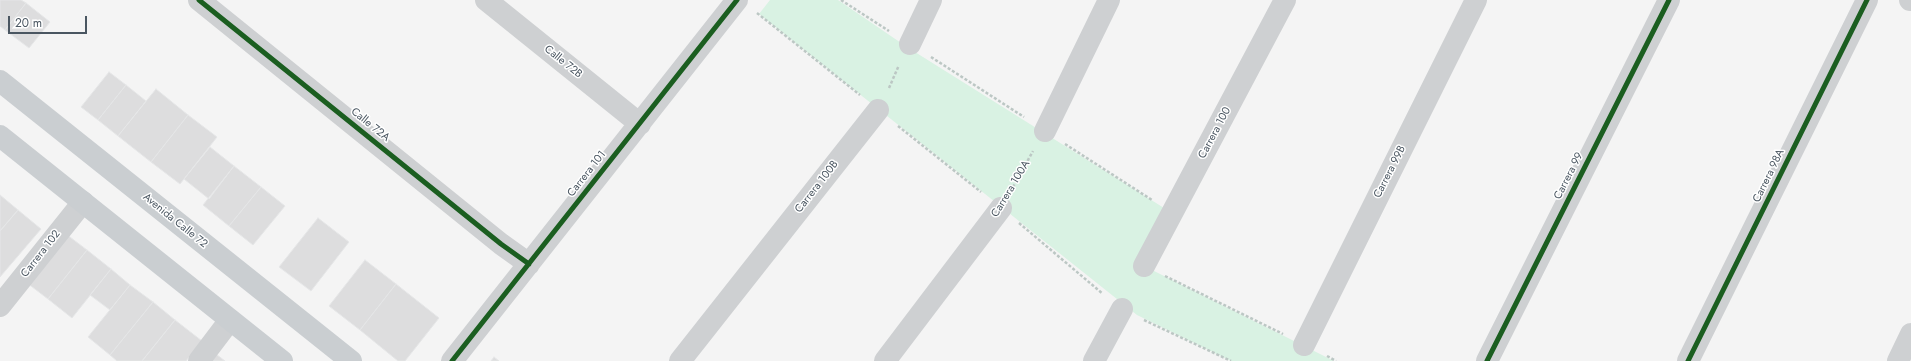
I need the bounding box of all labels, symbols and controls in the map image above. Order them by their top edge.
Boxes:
scale bar [10,8,89,34]
text: 20 m [15,14,42,32]
street label: Calle 72B [541,43,585,81]
street label: Calle 72A [348,105,392,145]
street label: Carrera 100 [1196,105,1234,161]
street label: Carrera 99B [1371,144,1409,200]
street label: Carrera 98A [1750,147,1788,205]
street label: Carrera 101 [565,148,609,200]
street label: Carrera 99 [1552,150,1586,202]
street label: Carrera 100B [793,158,841,216]
street label: Carrera 100A [989,158,1033,220]
street label: Avenida Calle 72 [140,191,210,251]
street label: Carrera 102 [19,228,63,280]

